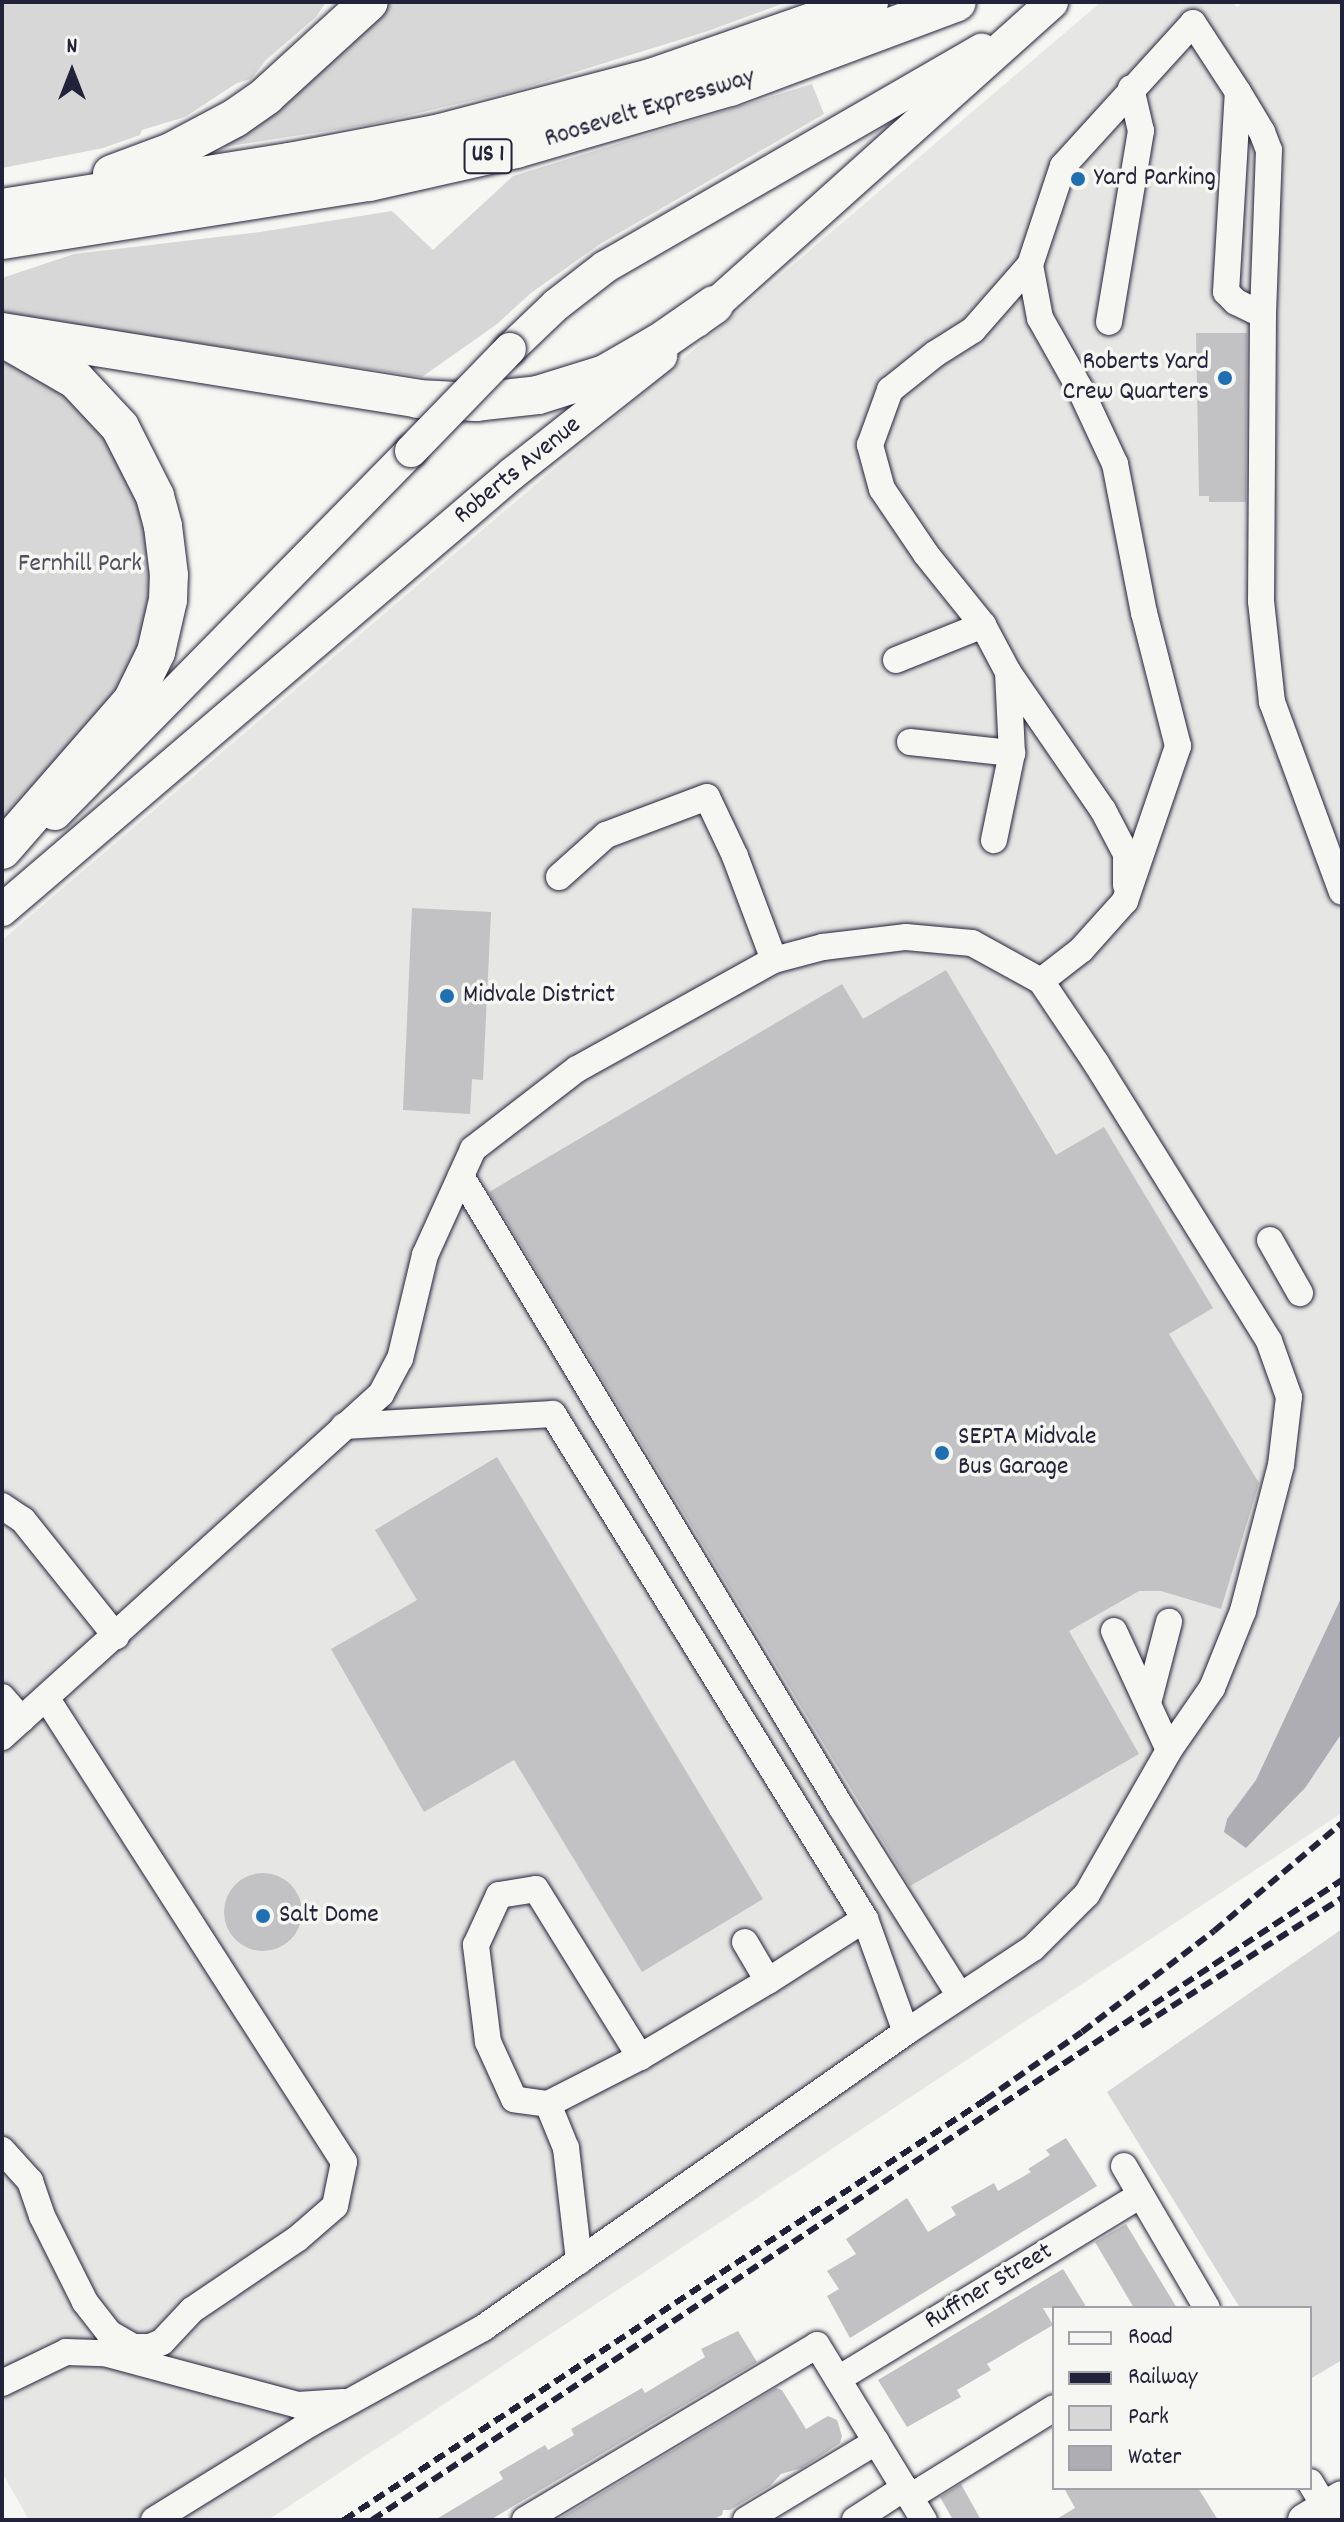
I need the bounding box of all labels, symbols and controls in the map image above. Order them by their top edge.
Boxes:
north arrow [32,32,112,112]
text: N [67,32,77,63]
street label: Roosevelt Expressway [541,62,759,156]
road number: US 1 [462,136,514,176]
place label: Yard Parking [1094,163,1216,195]
marker: Yard Parking [1069,170,1087,188]
place label: Roberts Yard Crew Quarters [1063,347,1209,408]
marker: Roberts Yard Crew Quarters [1216,369,1234,387]
street label: Roberts Avenue [448,410,588,532]
park label: Fernhill Park [18,549,142,581]
place label: Midvale District [463,980,615,1012]
marker: Midvale District [438,987,456,1005]
place label: SEPTA Midvale Bus Garage [958,1422,1096,1484]
marker: SEPTA Midvale Bus Garage [933,1444,951,1462]
place label: Salt Dome [279,1900,379,1932]
marker: Salt Dome [254,1907,272,1925]
street label: Ruffner Street [919,2237,1059,2337]
legend [1052,2306,1312,2490]
text: Road [1128,2321,1173,2355]
text: Railway [1128,2361,1197,2395]
text: Park [1128,2401,1169,2435]
text: Water [1128,2441,1181,2475]

